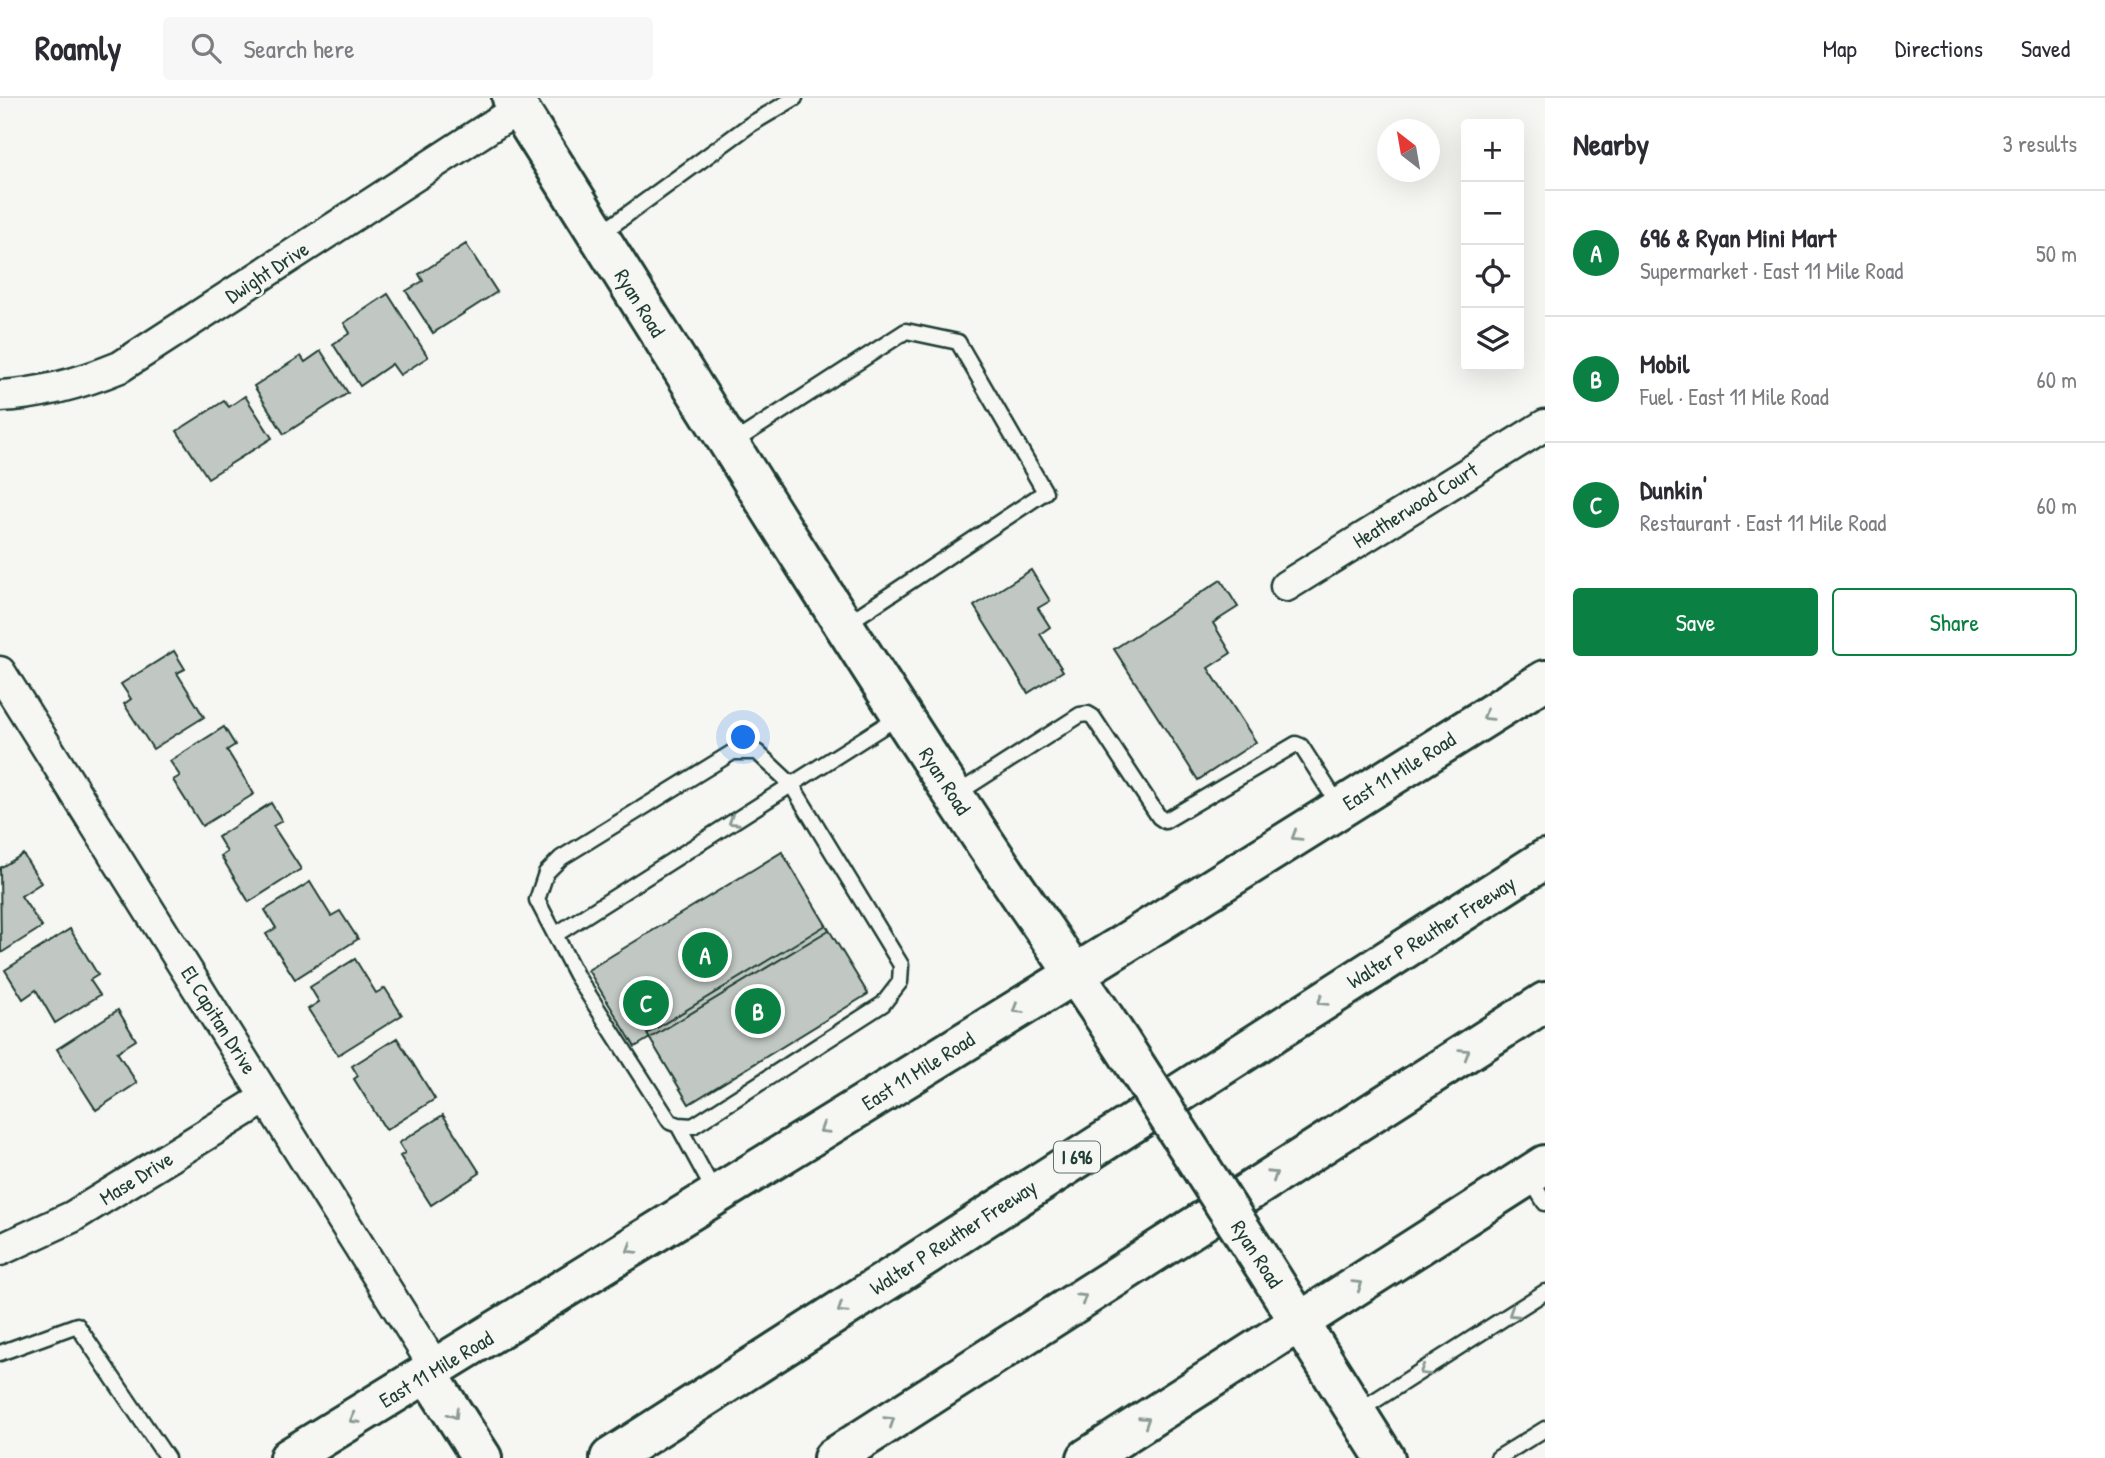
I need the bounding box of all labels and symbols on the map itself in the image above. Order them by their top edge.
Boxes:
north arrow [1377,119,1440,182]
street label: Dwight Drive [220,234,314,310]
street label: Ryan Road [608,263,672,343]
street label: Heatherwood Court [1347,455,1484,555]
one-way arrow [1482,707,1495,720]
your location [726,720,760,754]
street label: East 11 Mile Road [1337,725,1461,817]
street label: Ryan Road [912,741,978,821]
one-way arrow [728,812,741,825]
one-way arrow [1290,828,1303,841]
street label: Walter P Reuther Freeway [1341,868,1521,996]
pin: A [682,929,728,981]
street label: El Capitan Drive [174,960,264,1080]
pin: C [623,977,669,1029]
pin: B [735,985,781,1037]
one-way arrow [1317,992,1330,1005]
one-way arrow [1012,1000,1025,1013]
street label: East 11 Mile Road [856,1025,980,1117]
one-way arrow [1457,1049,1470,1062]
one-way arrow [819,1120,832,1133]
road number: I 696 [1054,1142,1100,1172]
street label: Mase Drive [94,1144,178,1212]
one-way arrow [1265,1171,1278,1184]
street label: Walter P Reuther Freeway [864,1172,1042,1302]
street label: Ryan Road [1224,1214,1290,1294]
one-way arrow [626,1240,639,1253]
one-way arrow [1350,1281,1363,1294]
one-way arrow [1074,1294,1087,1307]
one-way arrow [836,1300,849,1313]
one-way arrow [1508,1305,1521,1318]
street label: East 11 Mile Road [374,1324,498,1414]
one-way arrow [1418,1362,1431,1375]
one-way arrow [446,1406,458,1419]
one-way arrow [348,1411,361,1424]
one-way arrow [1137,1416,1150,1429]
one-way arrow [883,1417,896,1430]

